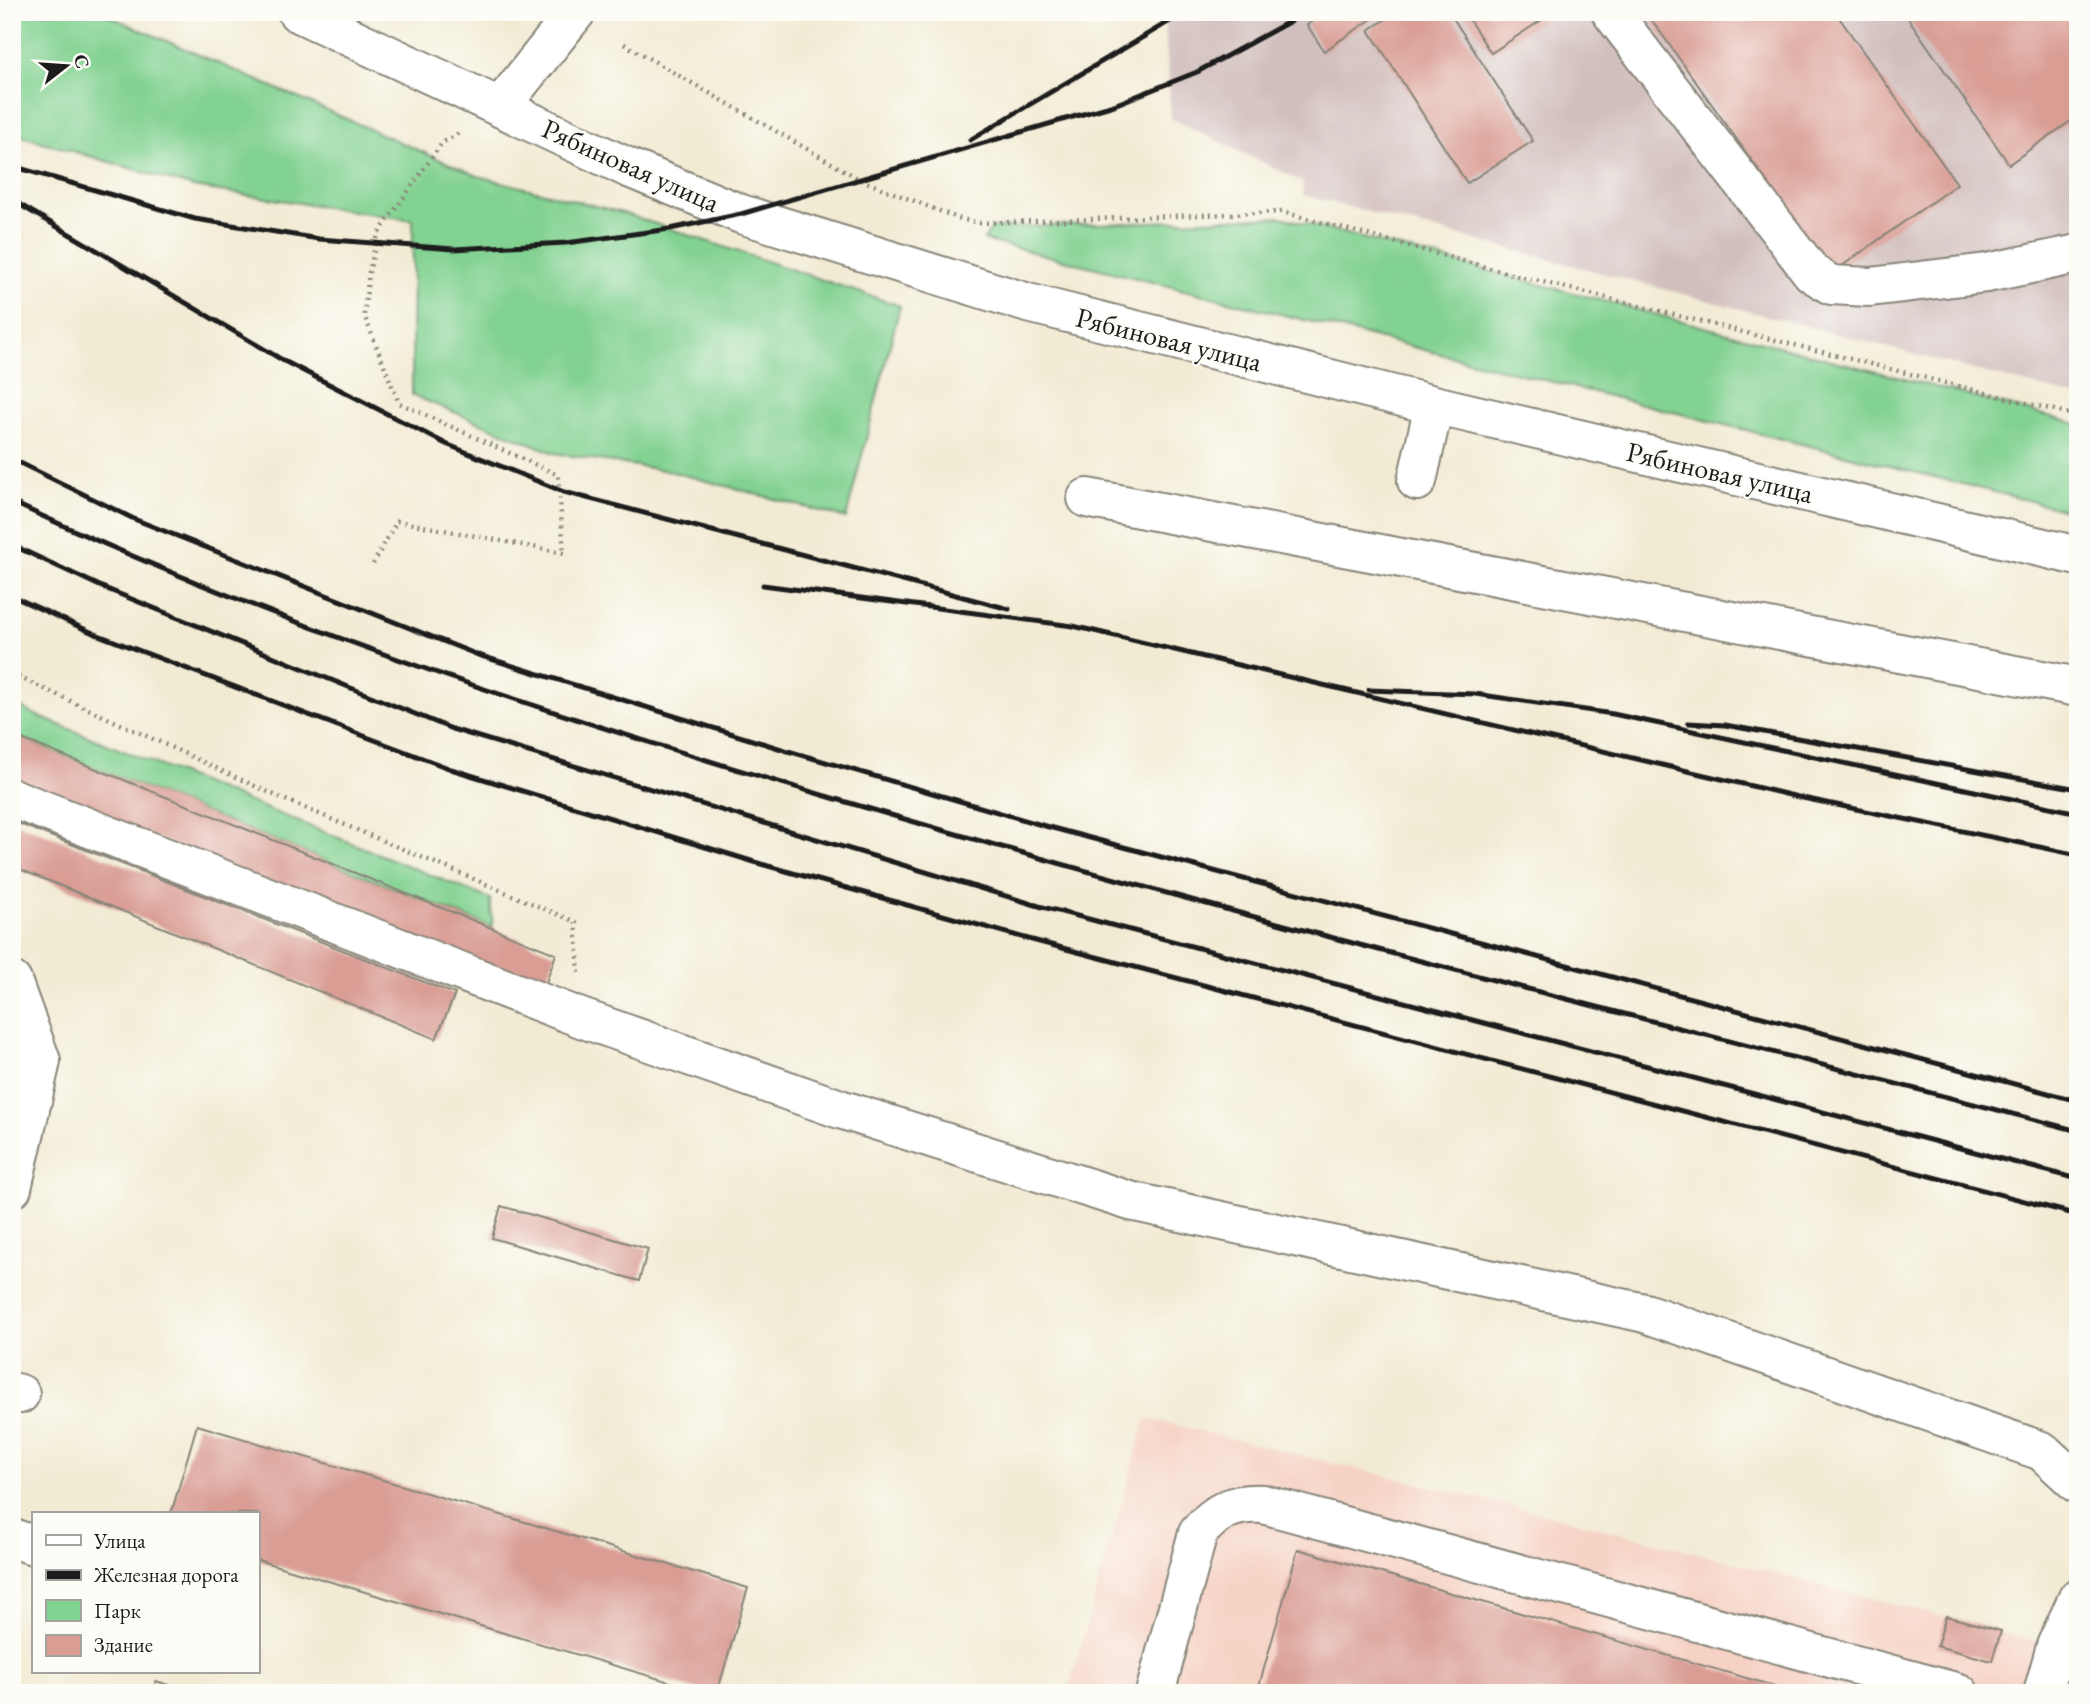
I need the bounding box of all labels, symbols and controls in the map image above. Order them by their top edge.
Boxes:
north arrow [32,32,102,102]
text: С [68,51,96,71]
street label: Рябиновая улица [537,110,726,220]
street label: Рябиновая улица [1072,299,1266,380]
street label: Рябиновая улица [1623,433,1818,511]
legend [32,1512,259,1674]
text: Улица [93,1527,146,1554]
text: Железная дорога [93,1561,239,1588]
text: Парк [94,1597,141,1624]
text: Здание [94,1631,153,1658]

